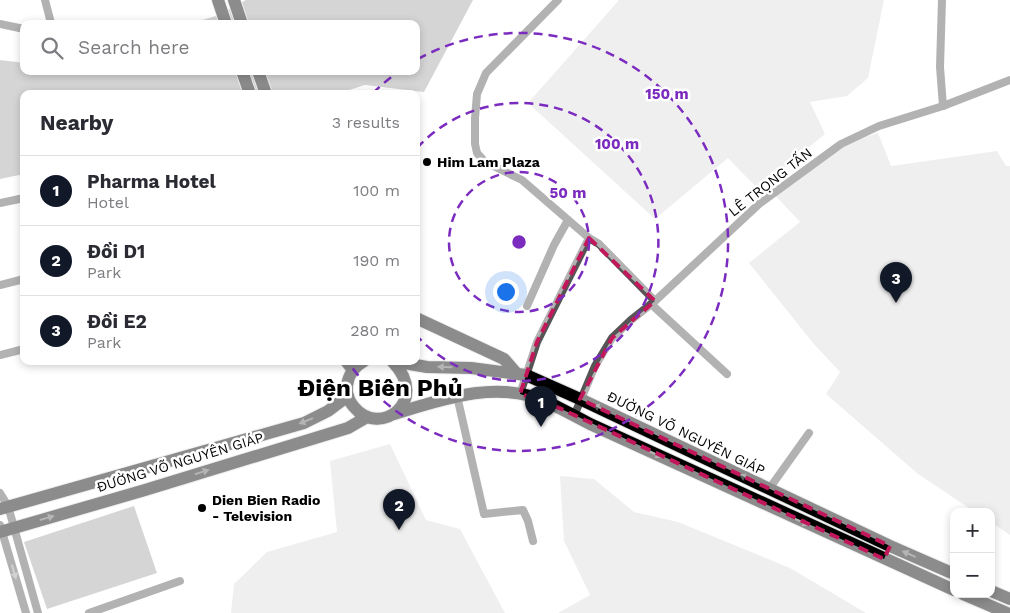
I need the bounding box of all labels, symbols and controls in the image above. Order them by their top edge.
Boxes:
search box [20,20,420,75]
icon: search [38,34,66,62]
text: Search here [78,36,189,59]
text: 150 m [645,85,689,103]
text: Nearby [40,110,113,135]
text: 3 results [332,113,400,132]
text: 100 m [595,135,639,153]
street label: LÊ TRỌNG TẤN [725,144,815,220]
place label: Him Lam Plaza [437,154,541,170]
marker: Him Lam Plaza [421,156,433,168]
text: Pharma Hotel [87,170,216,193]
text: 1 [53,181,59,200]
text: 100 m [353,181,400,200]
text: 50 m [550,184,586,202]
text: Hotel [87,193,129,212]
centre of rings [510,233,528,251]
text: Đồi D1 [87,240,145,263]
text: 2 [51,251,61,270]
text: 190 m [353,251,400,270]
pin: 3 [880,262,912,303]
text: Park [87,263,121,282]
your location [493,279,519,305]
text: Đồi E2 [87,310,147,333]
text: 3 [51,321,61,340]
text: 280 m [350,321,400,340]
text: Park [87,333,121,352]
one-way arrow [436,363,452,371]
district label: Điện Biên Phủ [297,374,463,402]
pin: 1 [525,386,557,427]
street label: ĐƯỜNG VÕ NGUYÊN GIÁP [604,388,768,478]
one-way arrow [592,404,607,412]
one-way arrow [298,417,313,425]
street label: ĐƯỜNG VÕ NGUYÊN GIÁP [95,429,265,495]
one-way arrow [648,450,662,458]
one-way arrow [195,467,210,475]
one-way arrow [739,474,753,482]
pin: 2 [383,489,415,530]
place label: Dien Bien Radio - Television [212,492,320,524]
marker: Dien Bien Radio - Television [196,502,208,514]
map controls [950,508,995,598]
button: + [950,508,995,553]
one-way arrow [39,513,54,521]
one-way arrow [795,518,809,526]
one-way arrow [902,550,916,558]
button: − [950,553,995,598]
one-way arrow [10,565,18,580]

